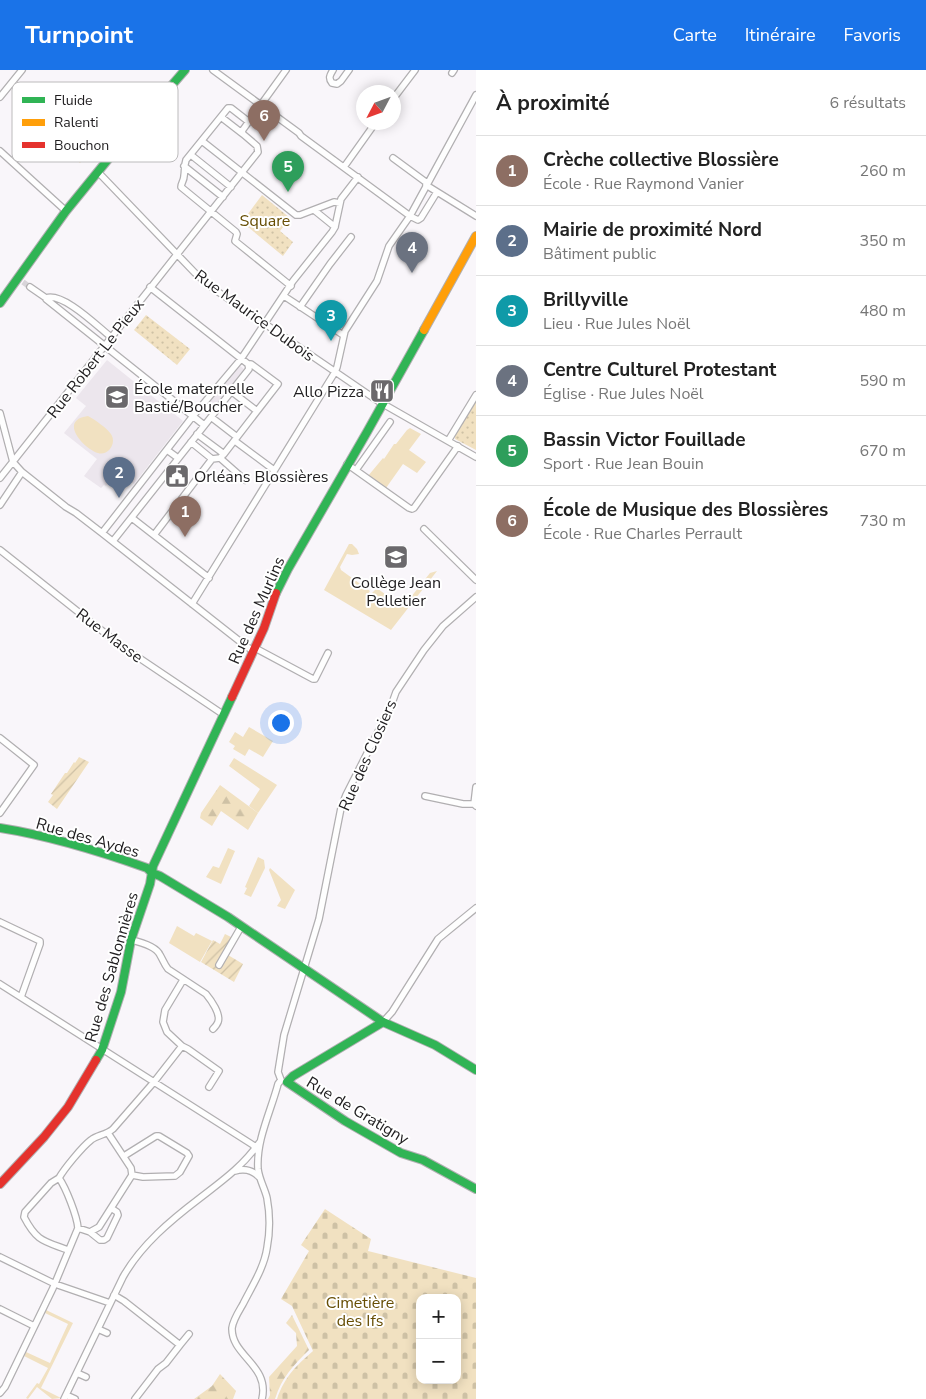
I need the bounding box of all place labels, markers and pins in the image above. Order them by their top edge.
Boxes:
pin: 6 [248,100,280,141]
pin: 5 [272,151,304,192]
pin: 4 [396,232,428,273]
pin: 3 [315,300,347,341]
place label: École maternelle Bastié/Boucher [134,378,254,418]
restaurant icon: Allo Pizza [369,378,395,404]
place label: Allo Pizza [293,381,364,403]
school or university icon: École maternelle Bastié/Boucher [104,384,130,410]
pin: 2 [103,457,135,498]
public building icon: Orléans Blossières [164,463,190,489]
place label: Orléans Blossières [194,466,328,488]
pin: 1 [169,496,201,537]
school or university icon: Collège Jean Pelletier [383,544,409,570]
place label: Collège Jean Pelletier [351,572,441,612]

